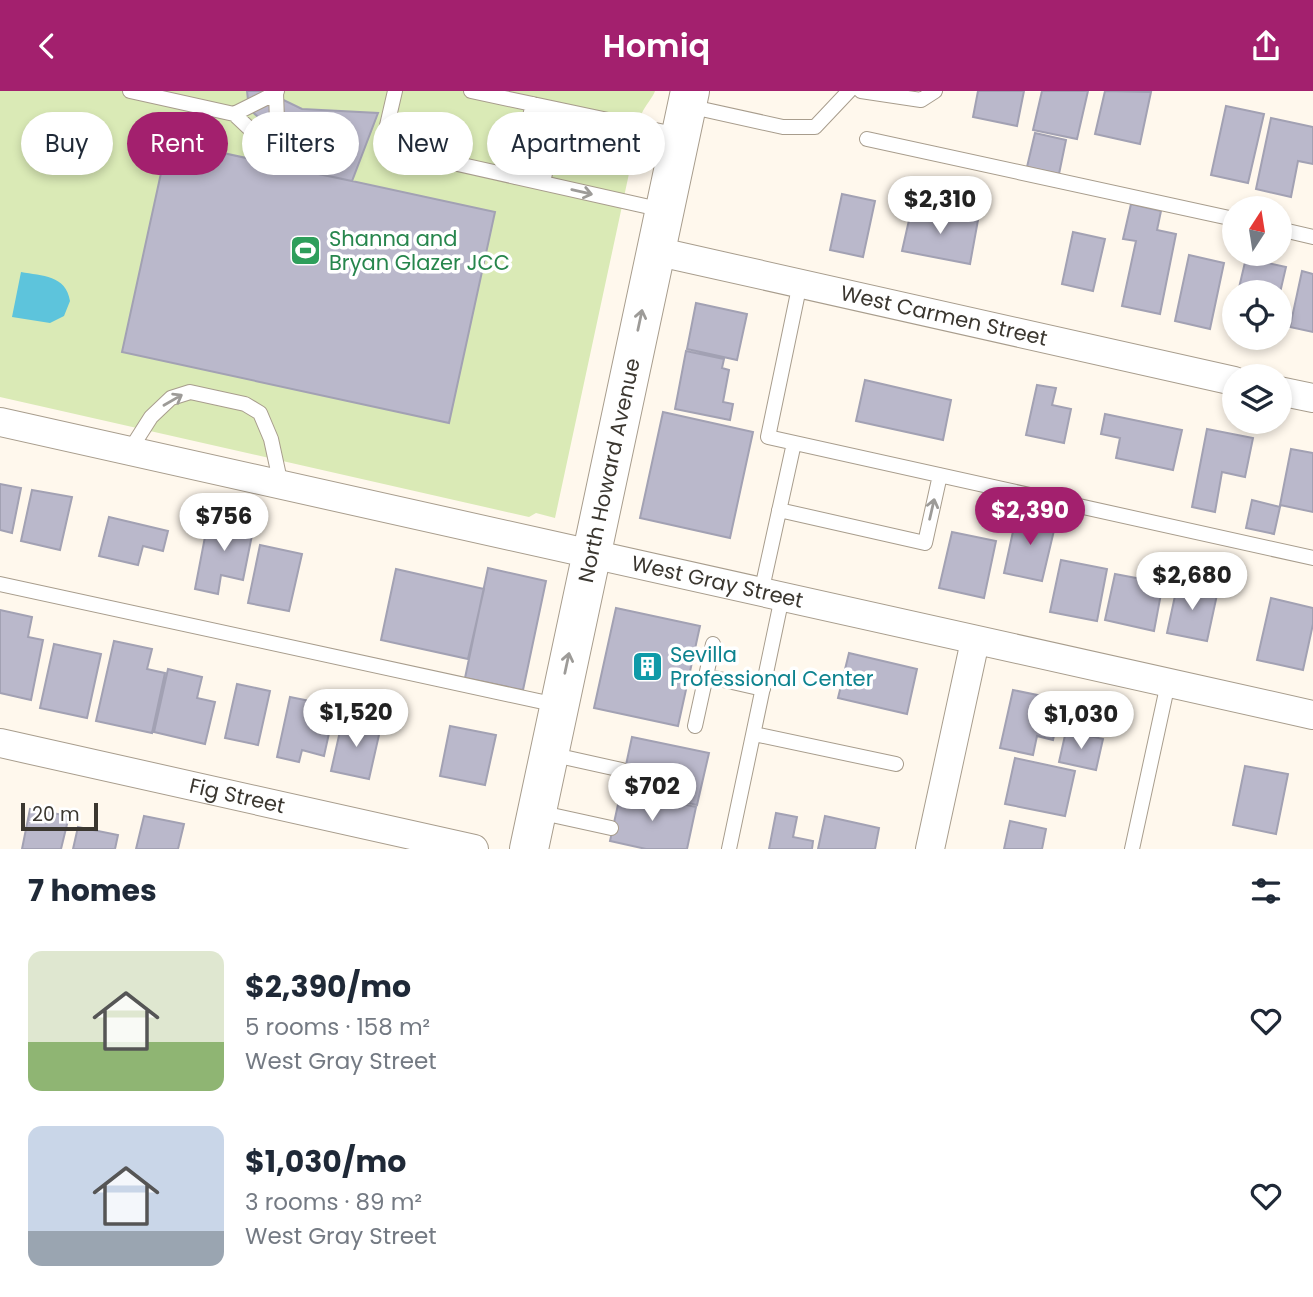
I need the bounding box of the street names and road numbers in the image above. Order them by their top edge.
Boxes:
street label: West Carmen Street [838,278,1050,353]
street label: North Howard Avenue [571,355,647,585]
street label: West Gray Street [629,548,806,615]
street label: Fig Street [187,771,288,820]

